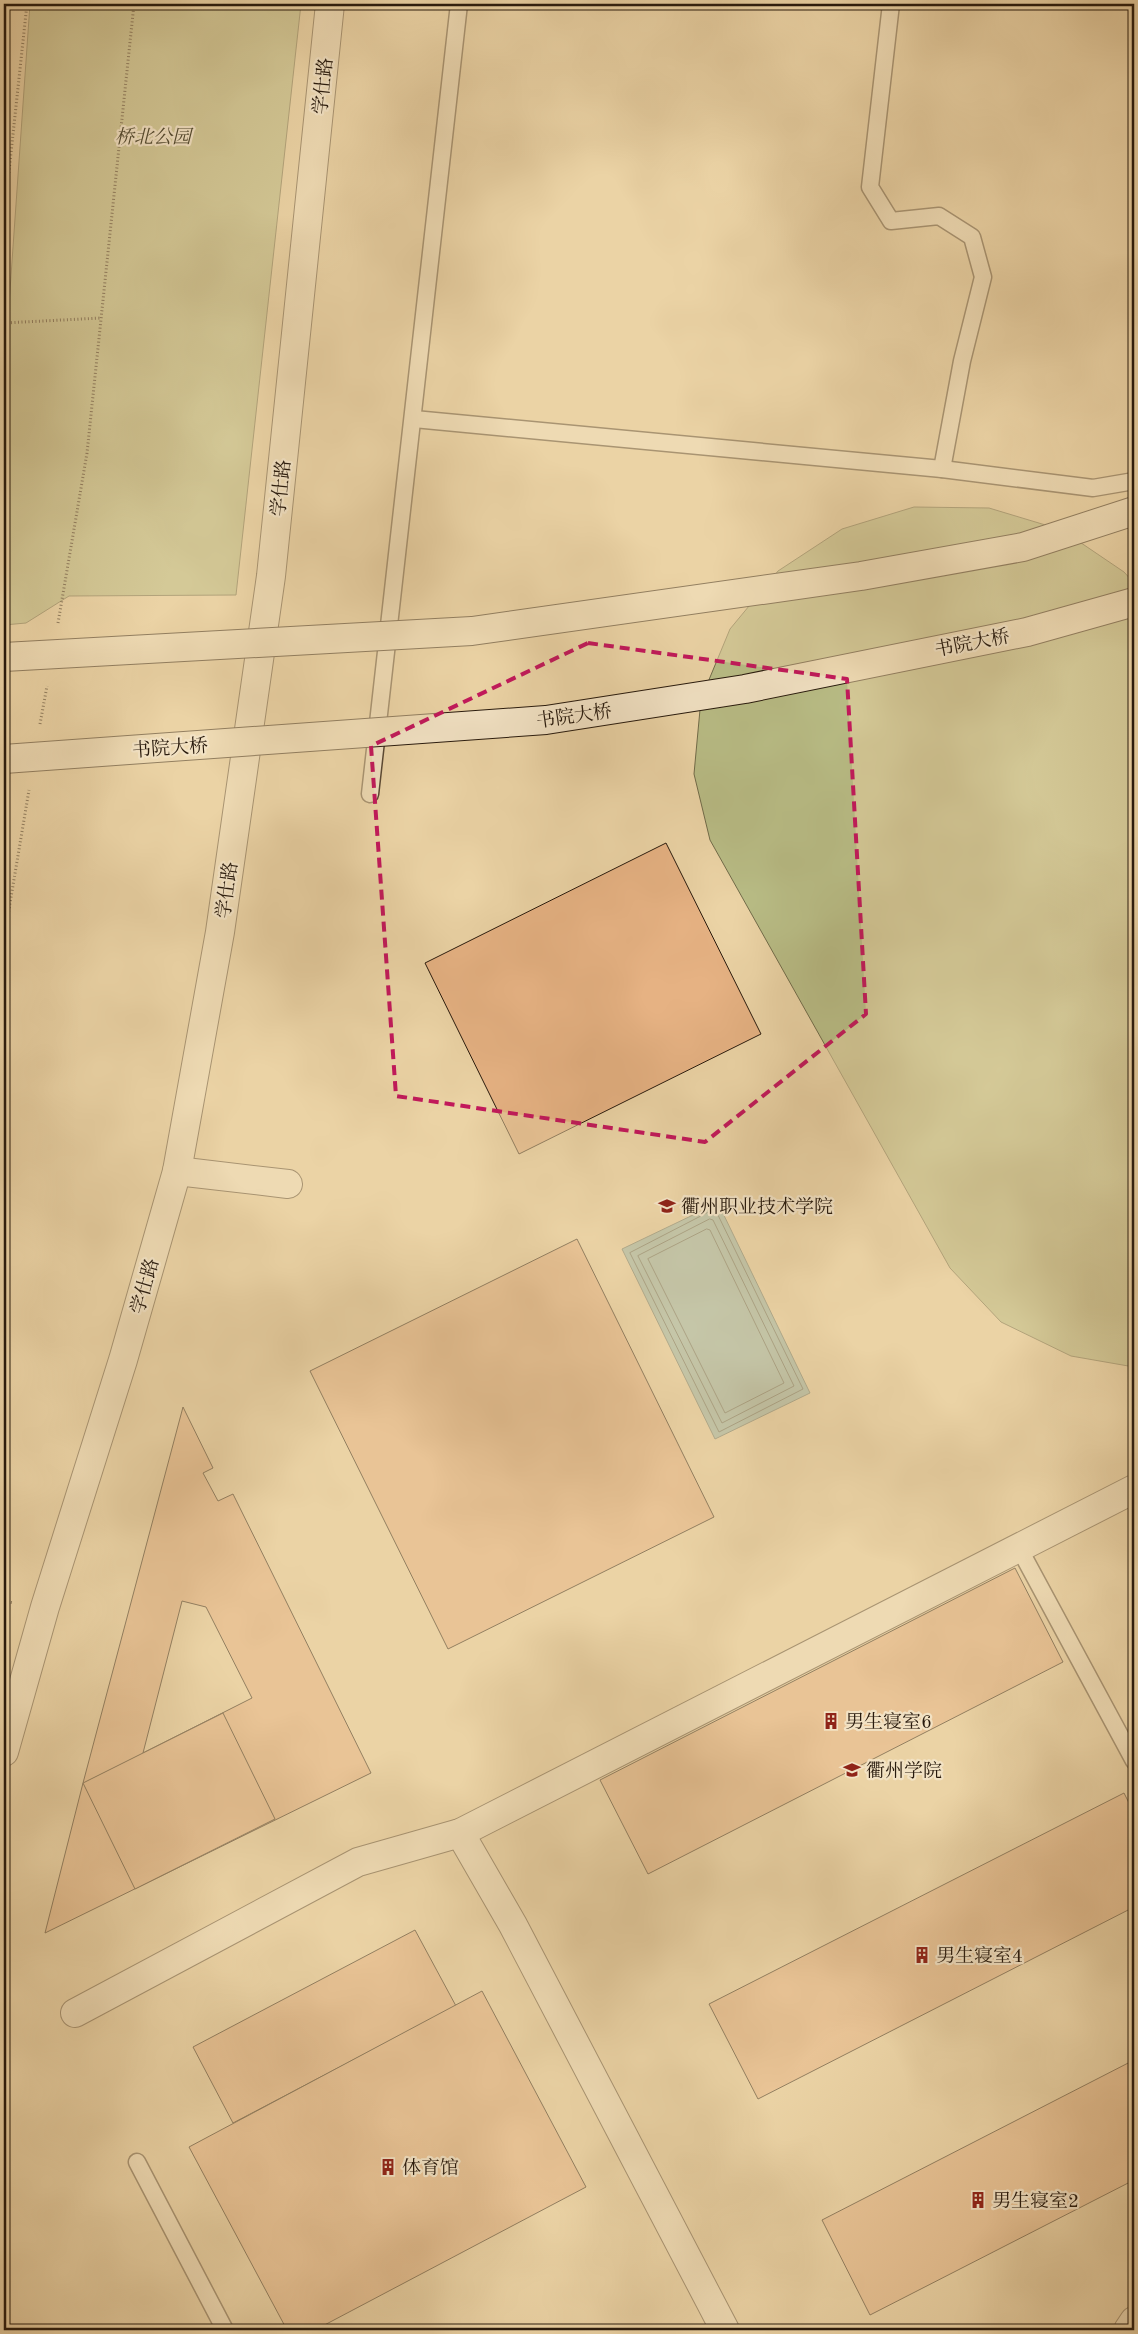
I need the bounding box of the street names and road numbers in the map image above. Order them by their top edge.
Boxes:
street label: 学仕路 [309,57,337,116]
street label: 学仕路 [267,459,295,518]
street label: 书院大桥 [933,625,1012,661]
street label: 书院大桥 [535,700,613,732]
street label: 书院大桥 [131,734,209,762]
street label: 学仕路 [212,860,242,920]
street label: 学仕路 [127,1256,163,1317]

